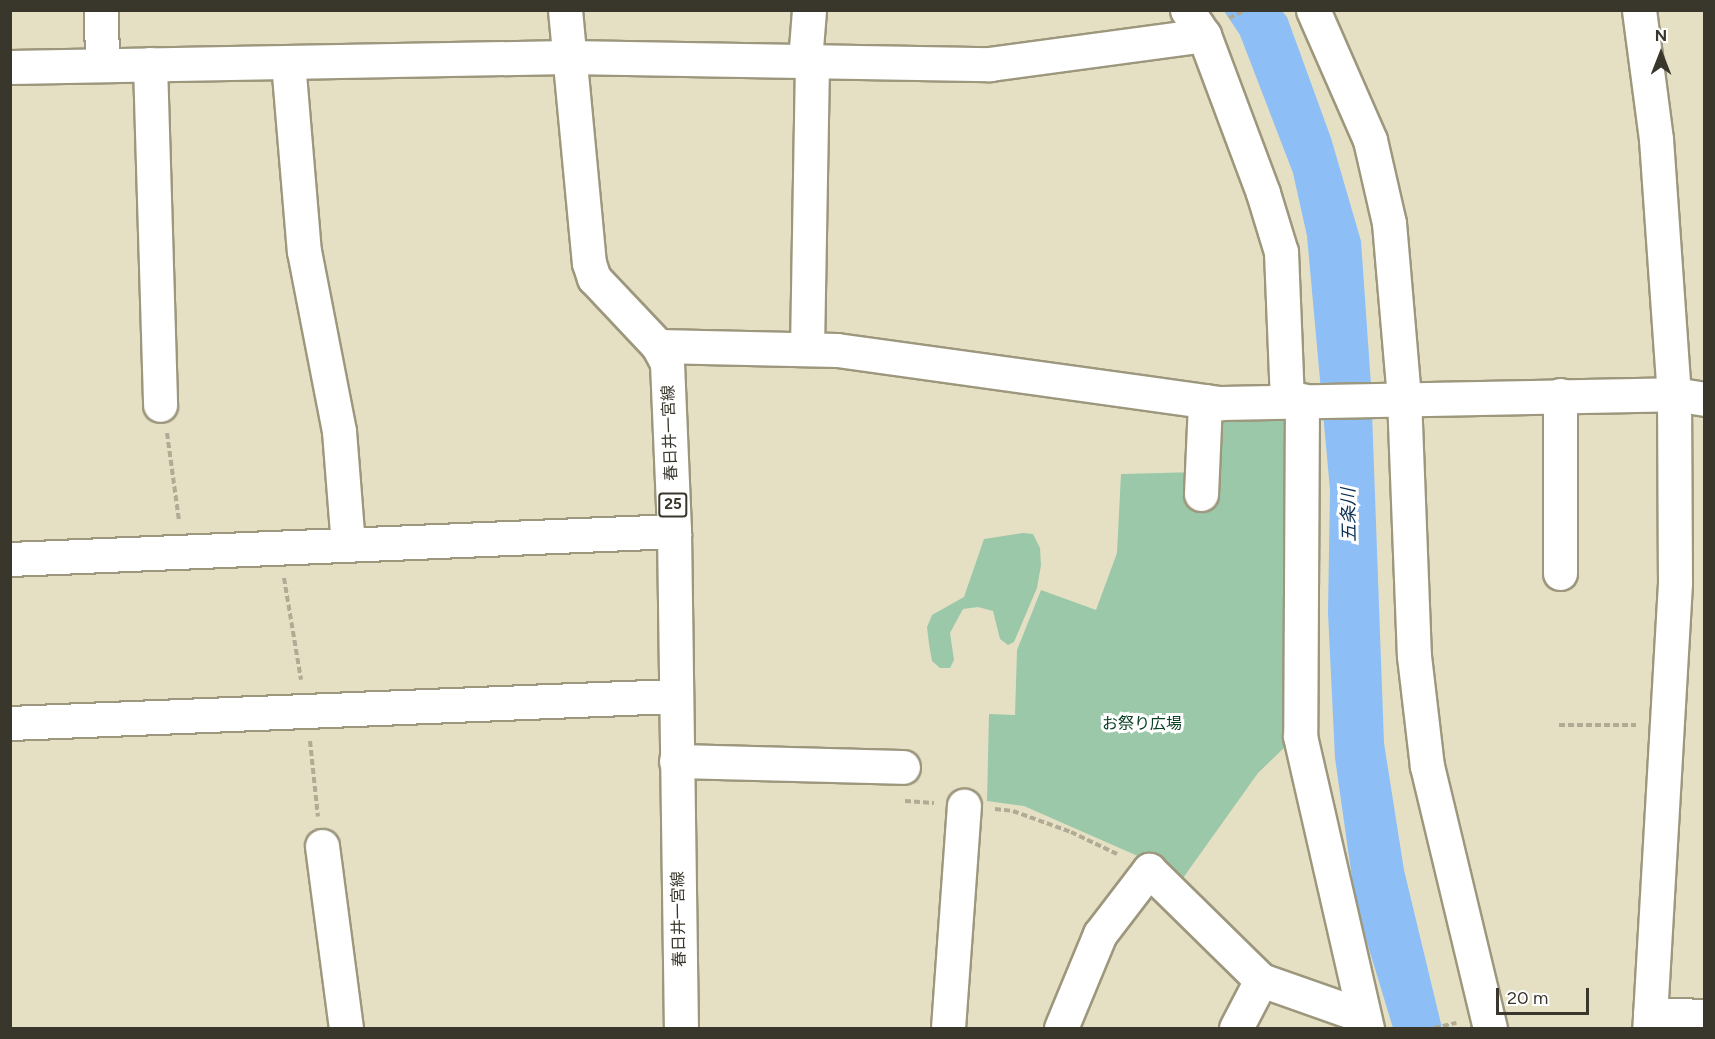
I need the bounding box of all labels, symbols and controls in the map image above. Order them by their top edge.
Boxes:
north arrow [1631,24,1691,84]
text: N [1655,26,1667,45]
street label: 春日井一宮線 [659,385,681,481]
water label: 五条川 [1338,488,1360,542]
road number: 25 [658,493,688,517]
park label: お祭り広場 [1102,714,1182,734]
street label: 春日井一宮線 [669,871,689,967]
scale bar [1499,976,1592,1014]
text: 20 m [1507,987,1548,1009]

